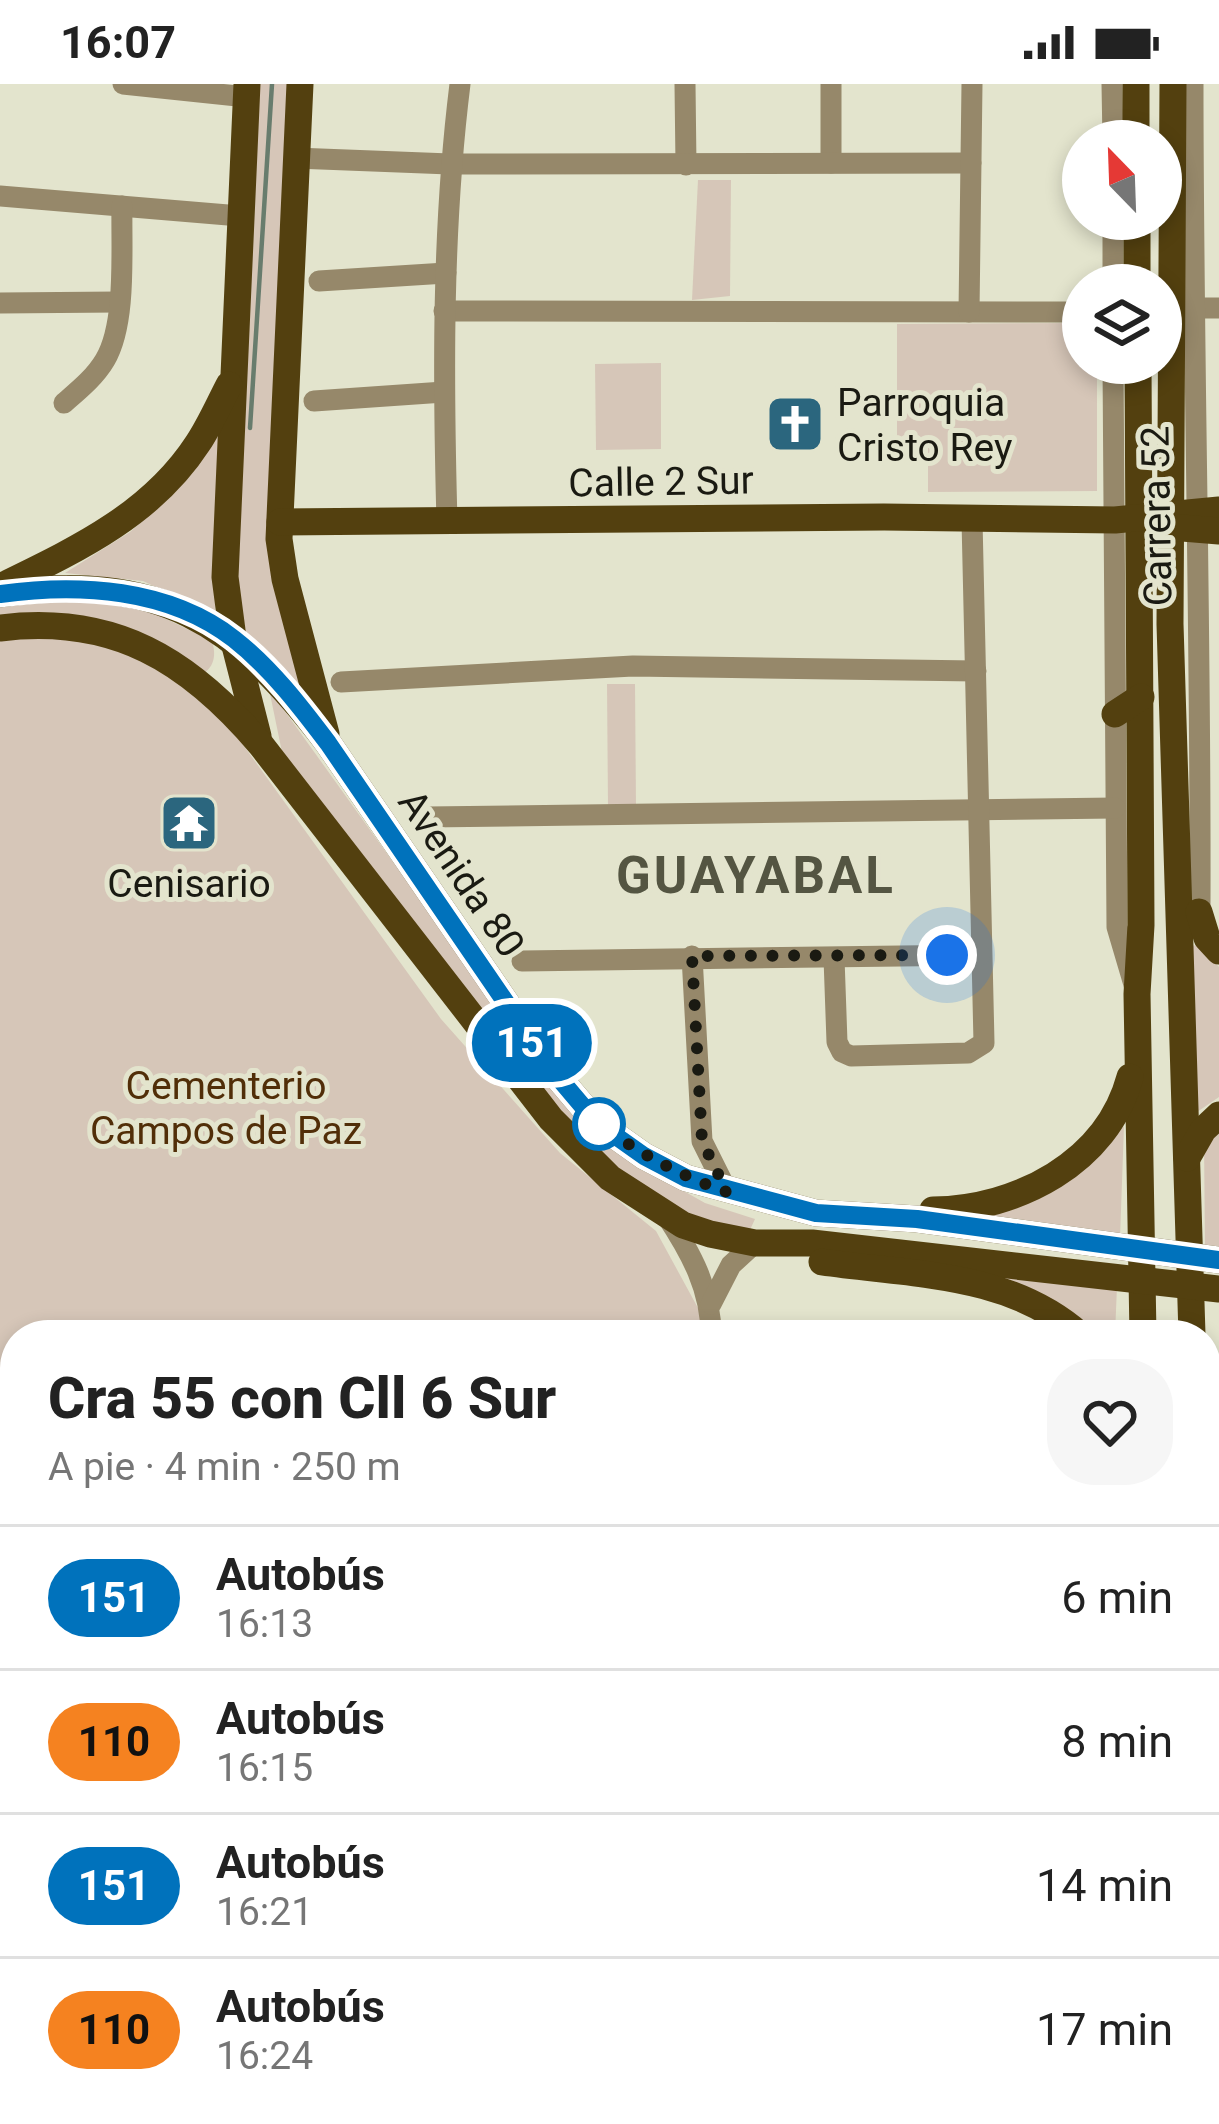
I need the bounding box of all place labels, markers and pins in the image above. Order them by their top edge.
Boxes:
place label: Parroquia Cristo Rey [837,380,1012,471]
church icon: Parroquia Cristo Rey [764,393,826,455]
temple icon: Cenisario [158,792,220,854]
place label: Cenisario [107,861,271,907]
unlabelled marker [574,1099,624,1149]

